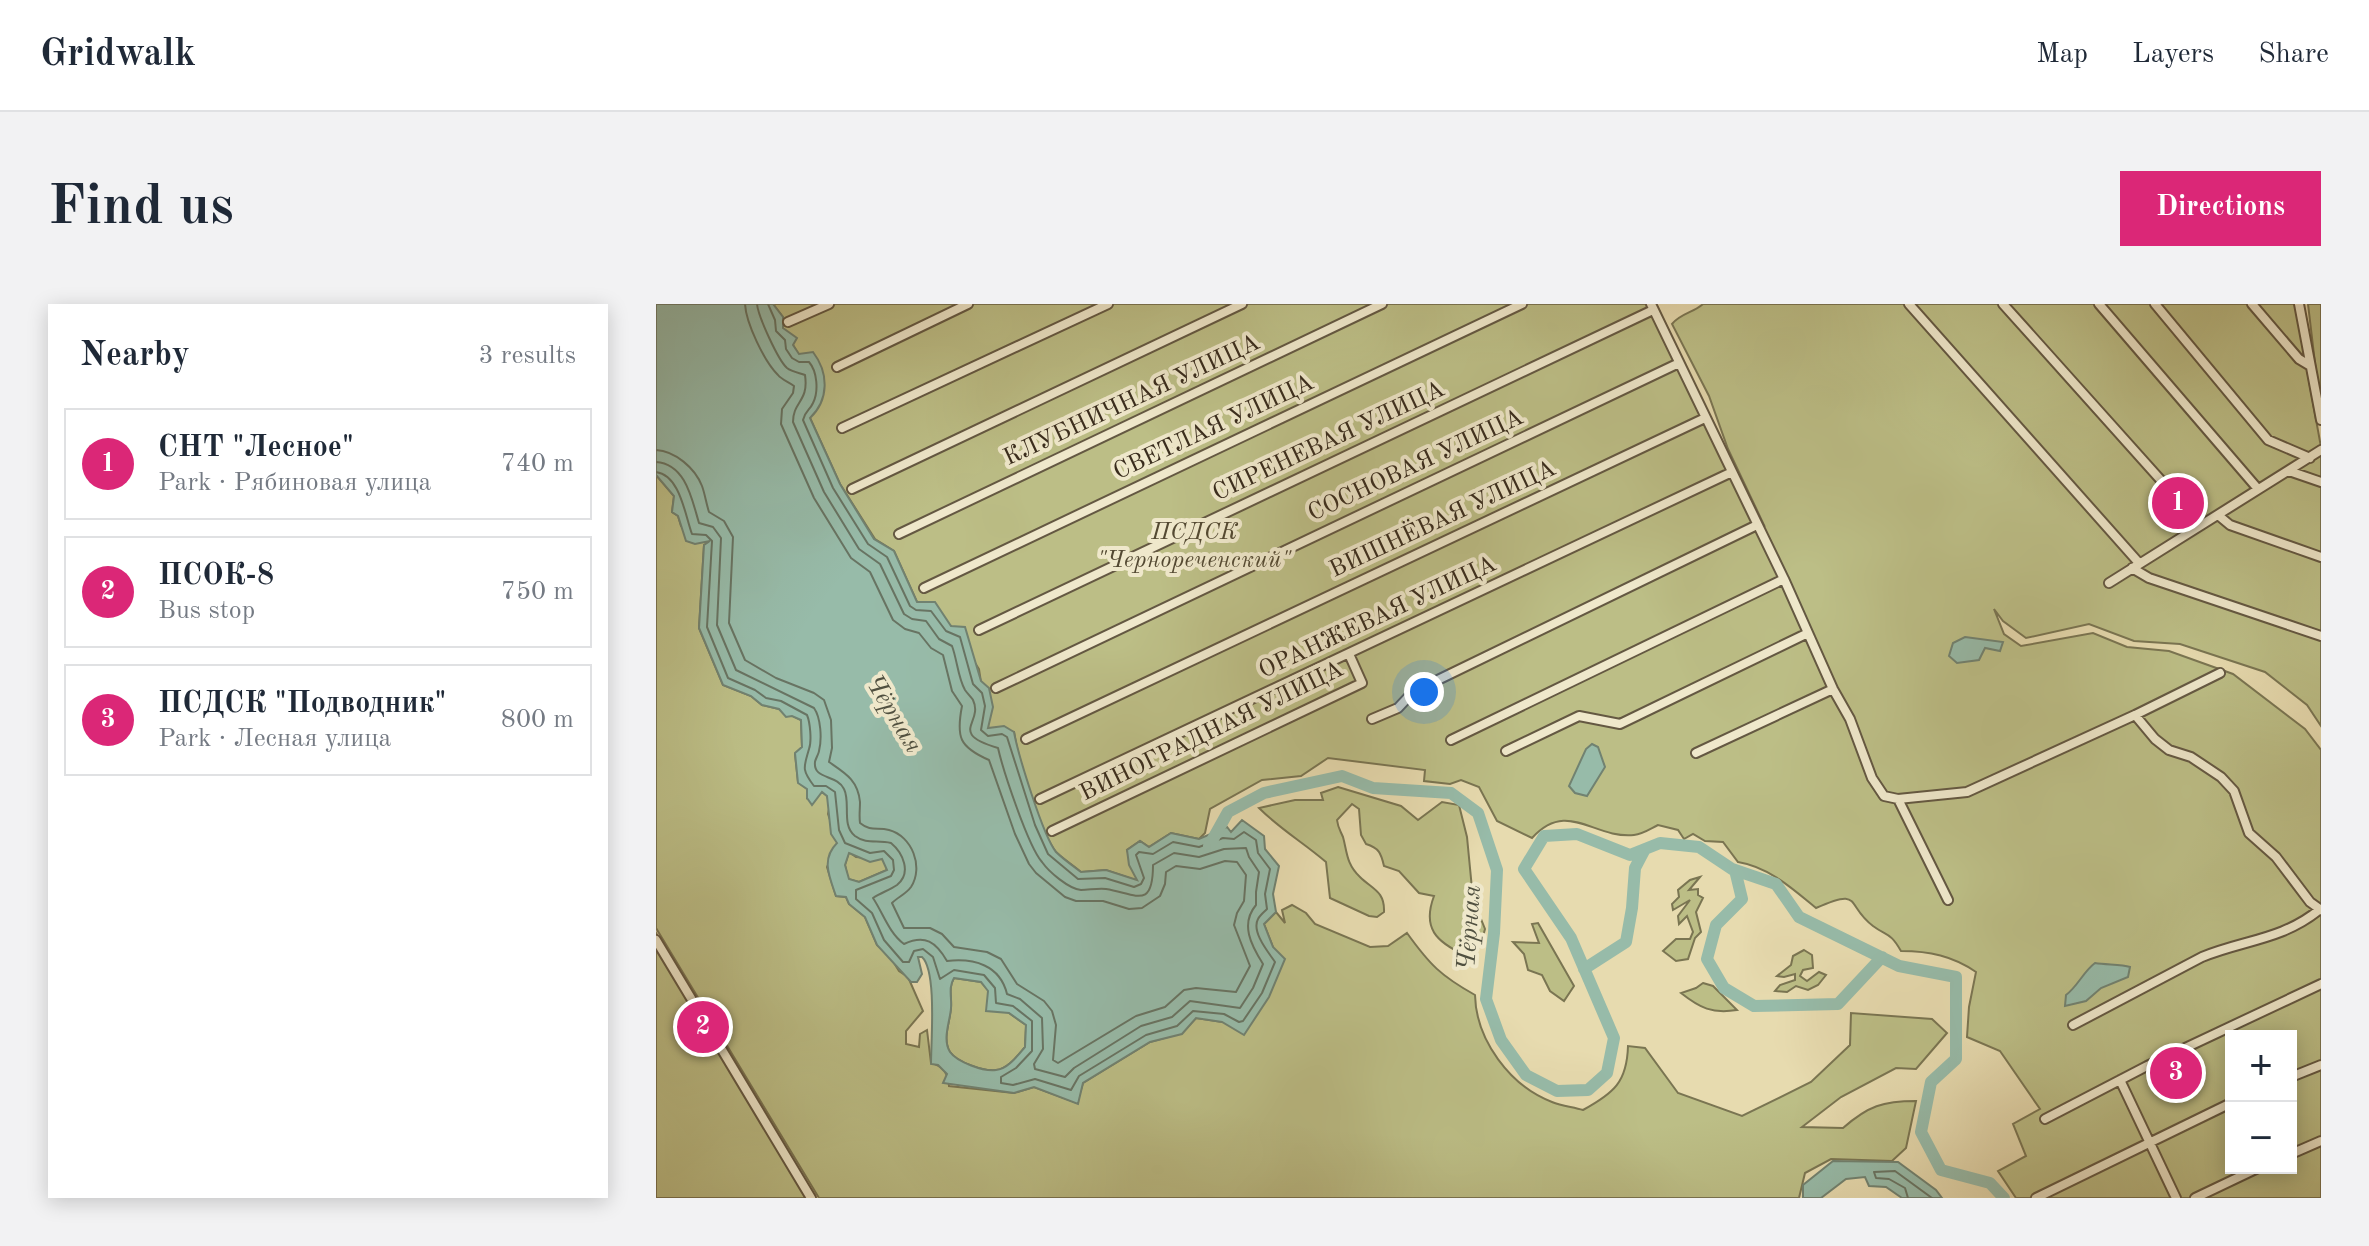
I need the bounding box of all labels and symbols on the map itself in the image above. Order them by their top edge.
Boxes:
street label: КЛУБНИЧНАЯ УЛИЦА [1000,331,1264,471]
street label: СВЕТЛАЯ УЛИЦА [1110,371,1318,485]
street label: СИРЕНЕВАЯ УЛИЦА [1209,378,1449,506]
street label: СОСНОВАЯ УЛИЦА [1305,406,1527,526]
street label: ВИШНЁВАЯ УЛИЦА [1325,454,1560,583]
pin: 1 [2152,473,2204,533]
park label: ПСДСК "Чернореченский" [1097,521,1293,573]
street label: ОРАНЖЕВАЯ УЛИЦА [1255,552,1501,684]
street label: ВИНОГРАДНАЯ УЛИЦА [1076,658,1348,806]
water label: Чёрная [860,670,926,758]
your location [1404,672,1444,712]
water label: Чёрная [1454,884,1486,972]
pin: 2 [677,997,729,1057]
pin: 3 [2150,1043,2202,1103]

